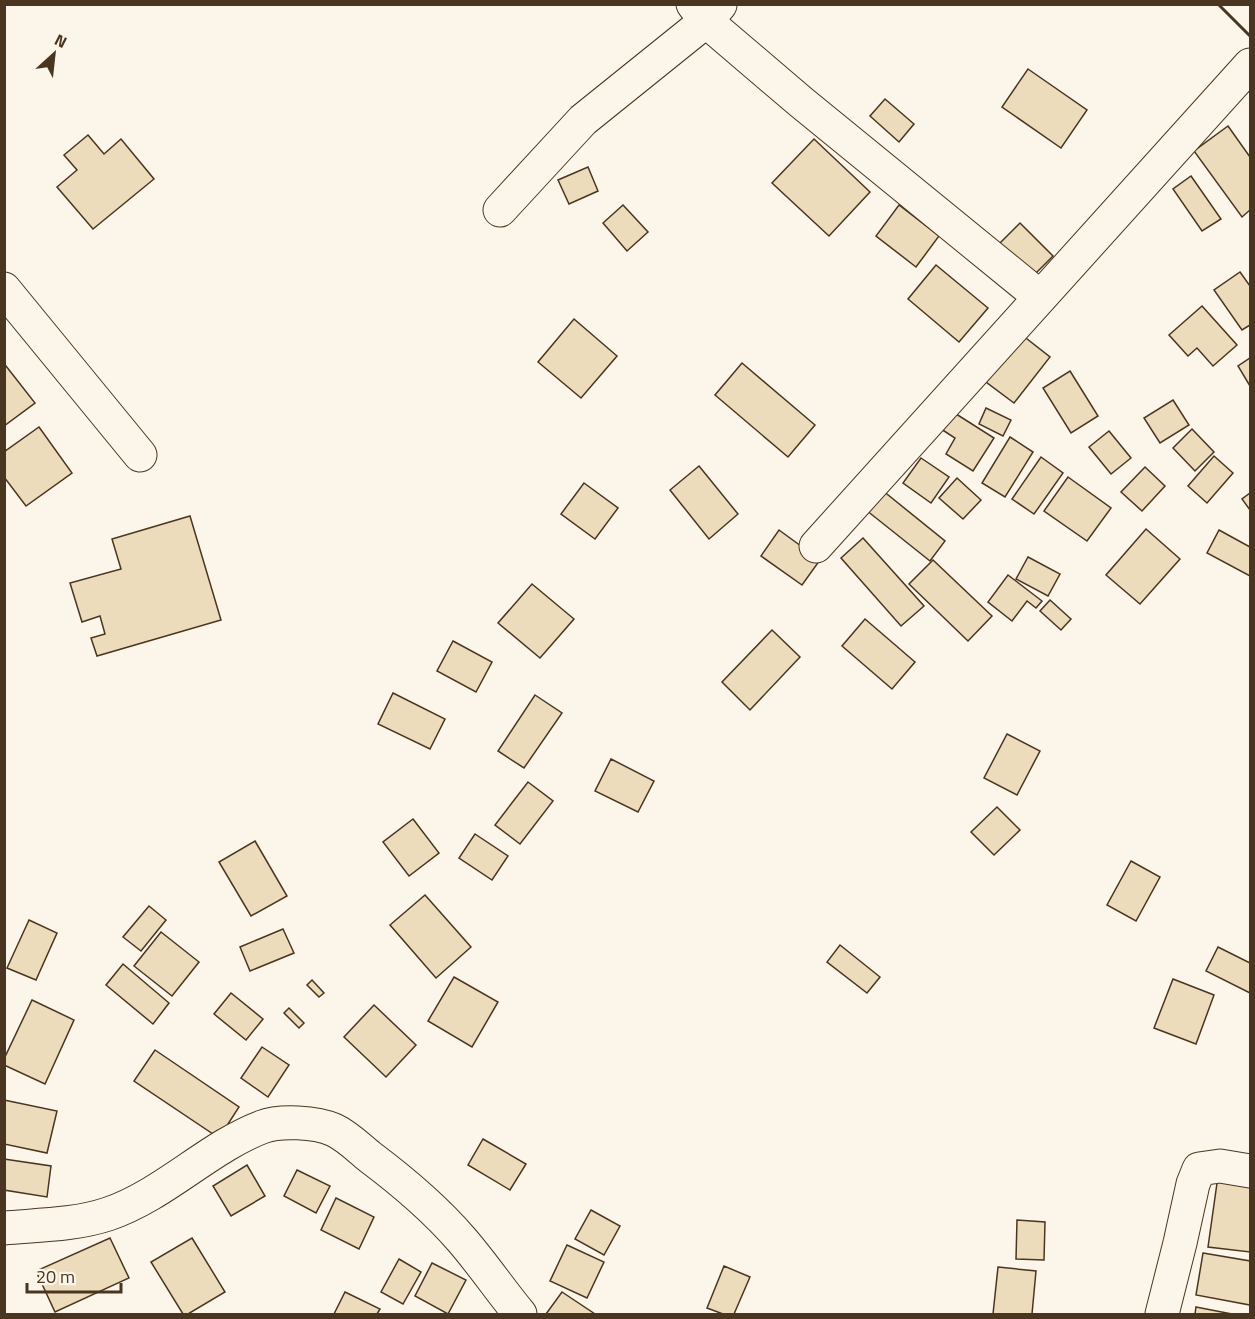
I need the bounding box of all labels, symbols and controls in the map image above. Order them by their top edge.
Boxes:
north arrow [24,24,84,84]
text: N [50,27,71,54]
scale bar [27,1256,122,1294]
text: 20 m [36,1263,75,1290]

